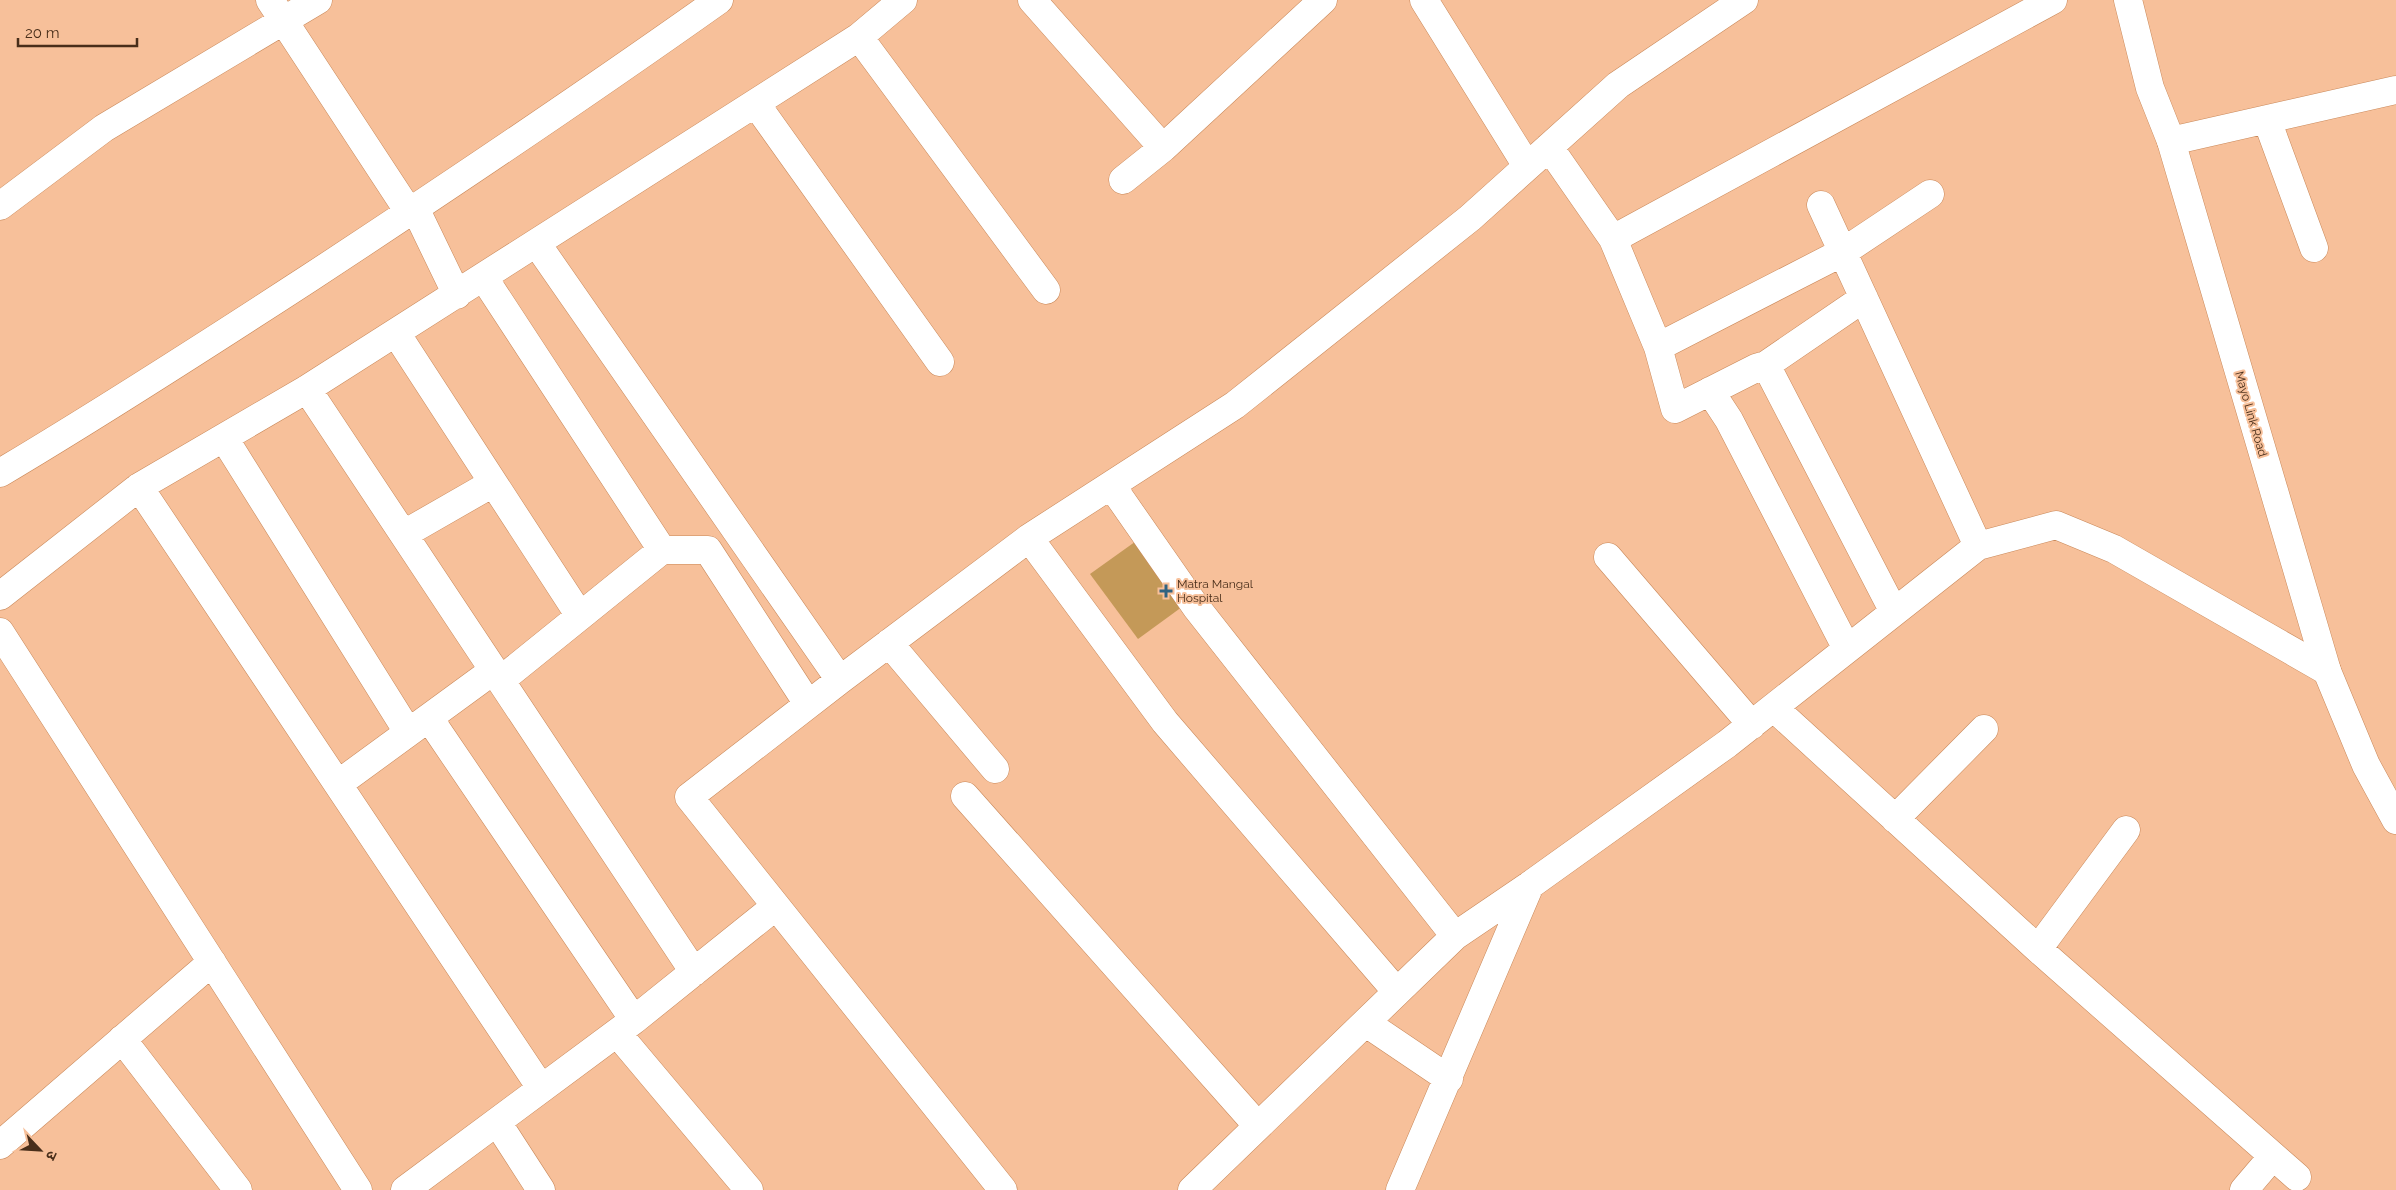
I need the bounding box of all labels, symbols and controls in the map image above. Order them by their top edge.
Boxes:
scale bar [18,15,136,47]
text: 20 m [25,24,60,42]
street label: Mayo Link Road [2232,370,2270,458]
place label: Matra Mangal Hospital [1177,577,1254,605]
marker: Matra Mangal Hospital [1159,584,1173,598]
north arrow [15,1125,65,1175]
text: उ [42,1148,61,1163]

